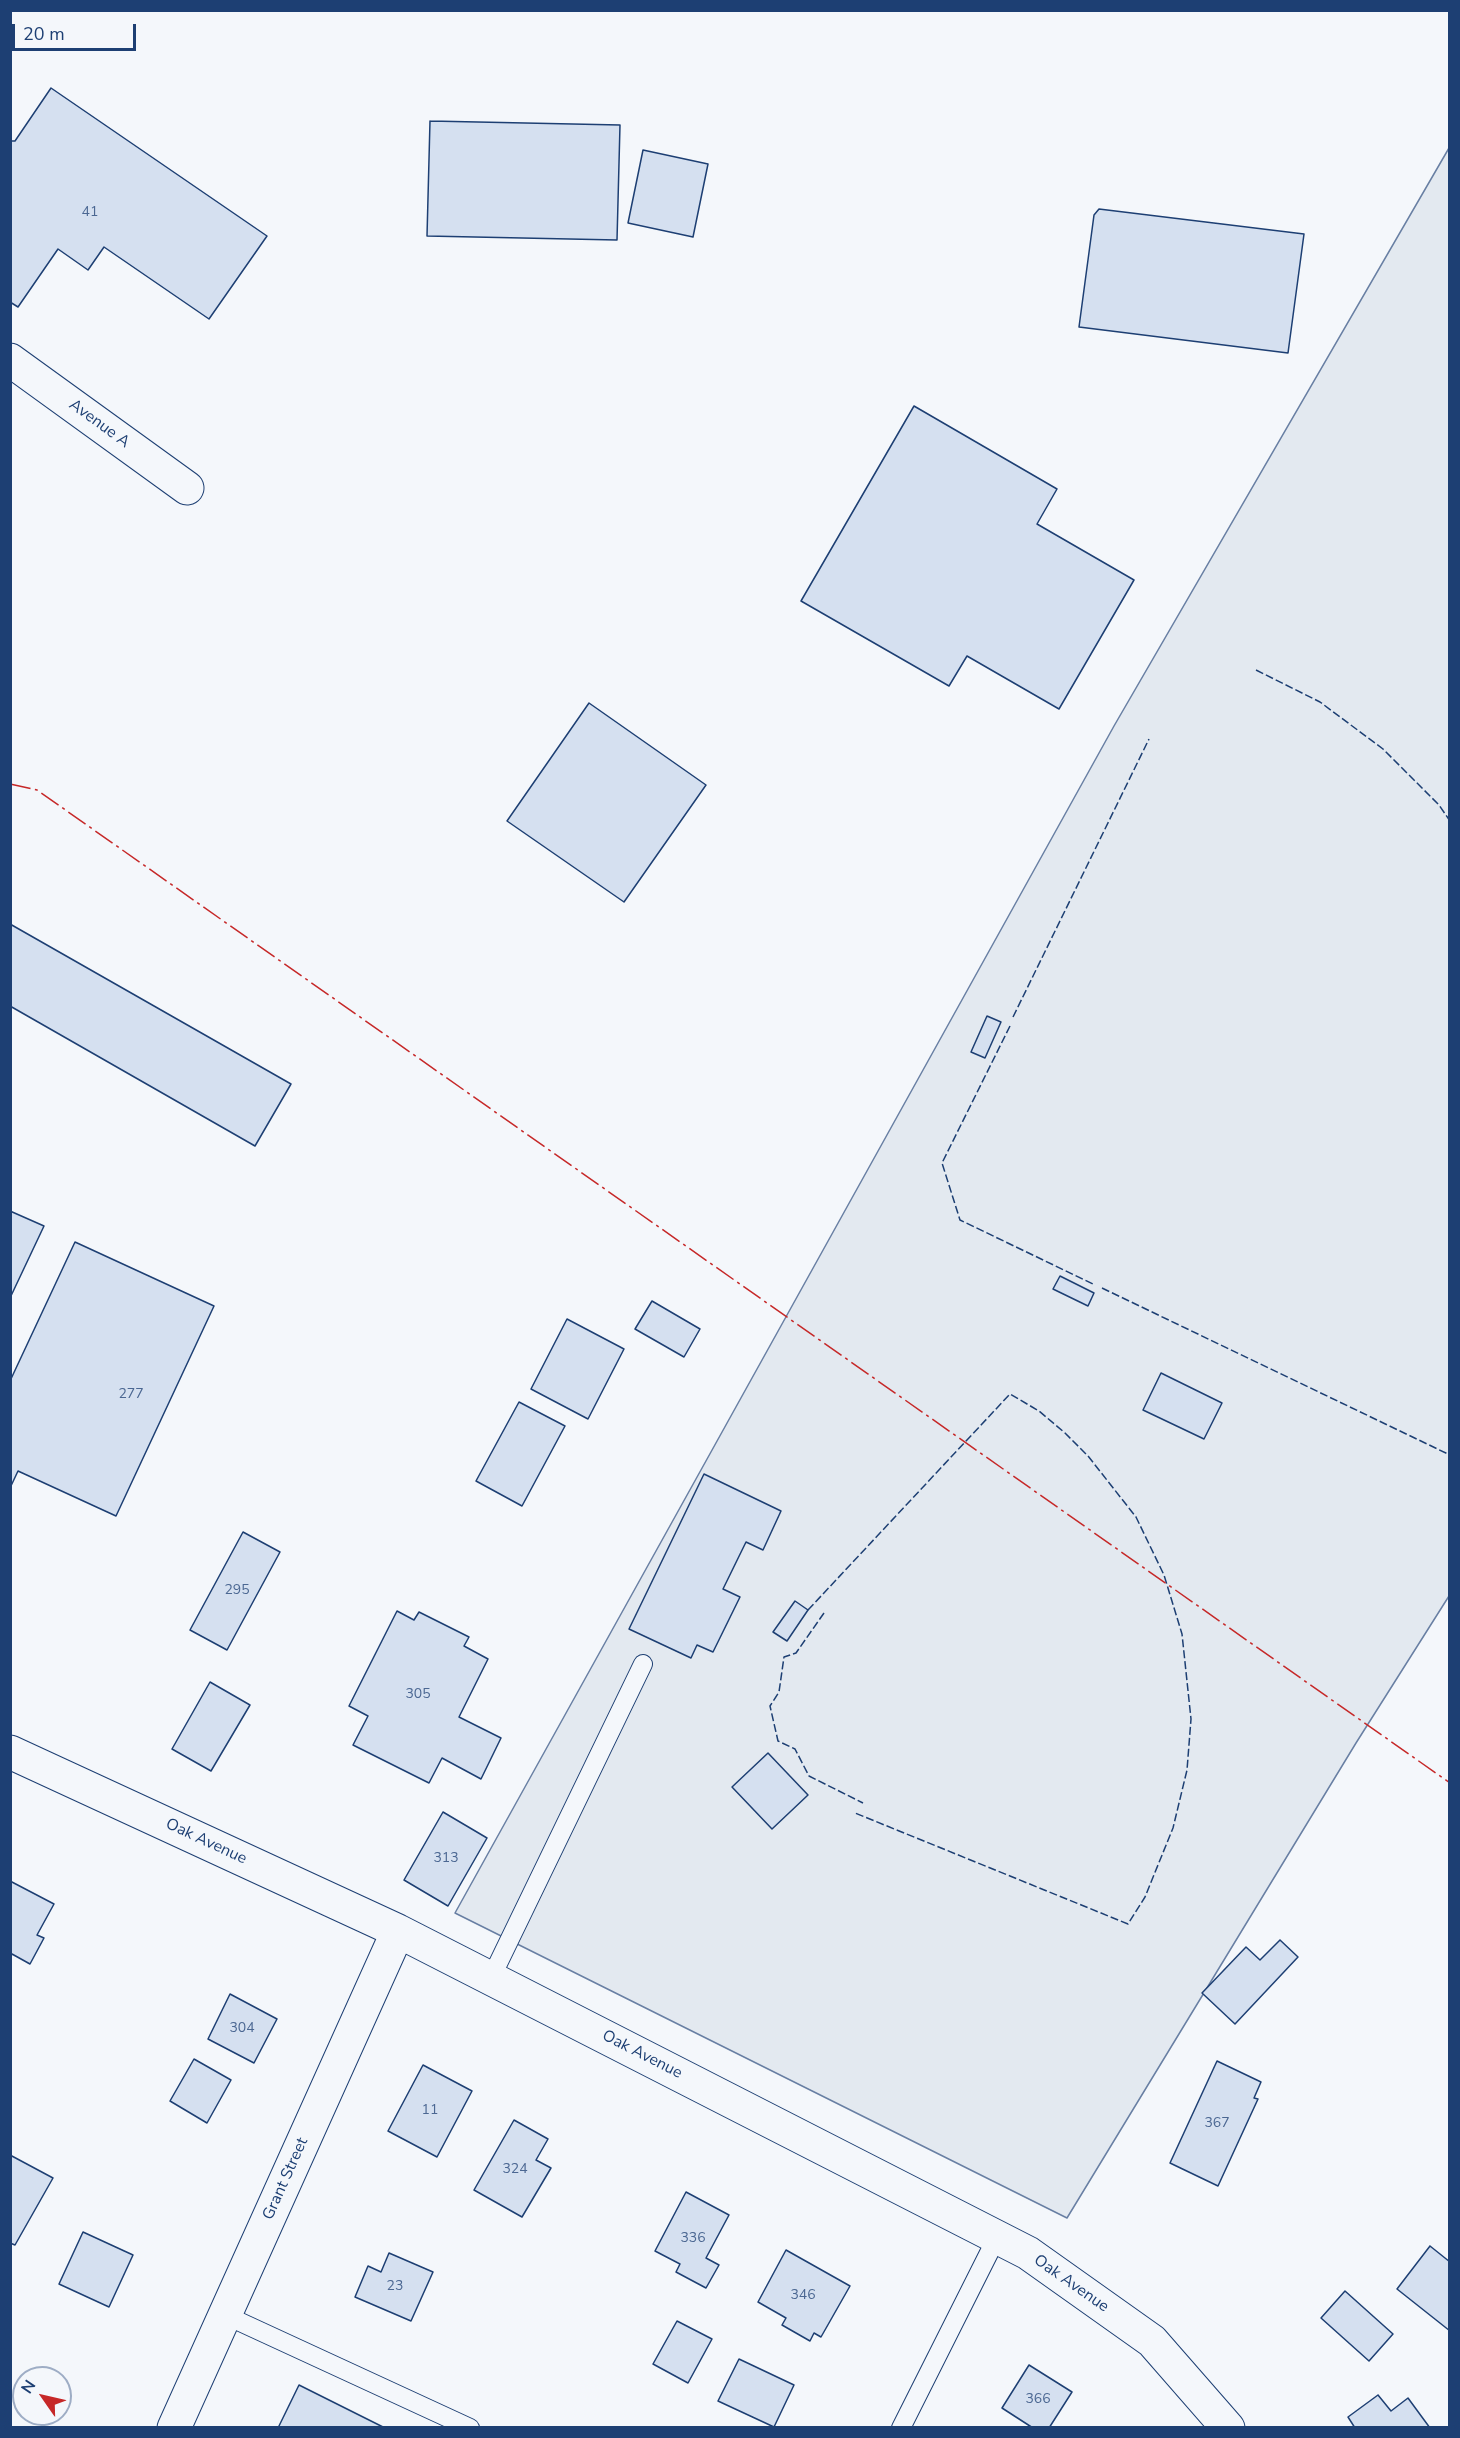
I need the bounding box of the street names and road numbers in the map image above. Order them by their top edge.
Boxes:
street label: Avenue A [65,396,133,452]
street label: Oak Avenue [162,1815,250,1869]
street label: Oak Avenue [599,2027,685,2083]
street label: Grant Street [259,2135,313,2223]
street label: Oak Avenue [1030,2251,1112,2317]

